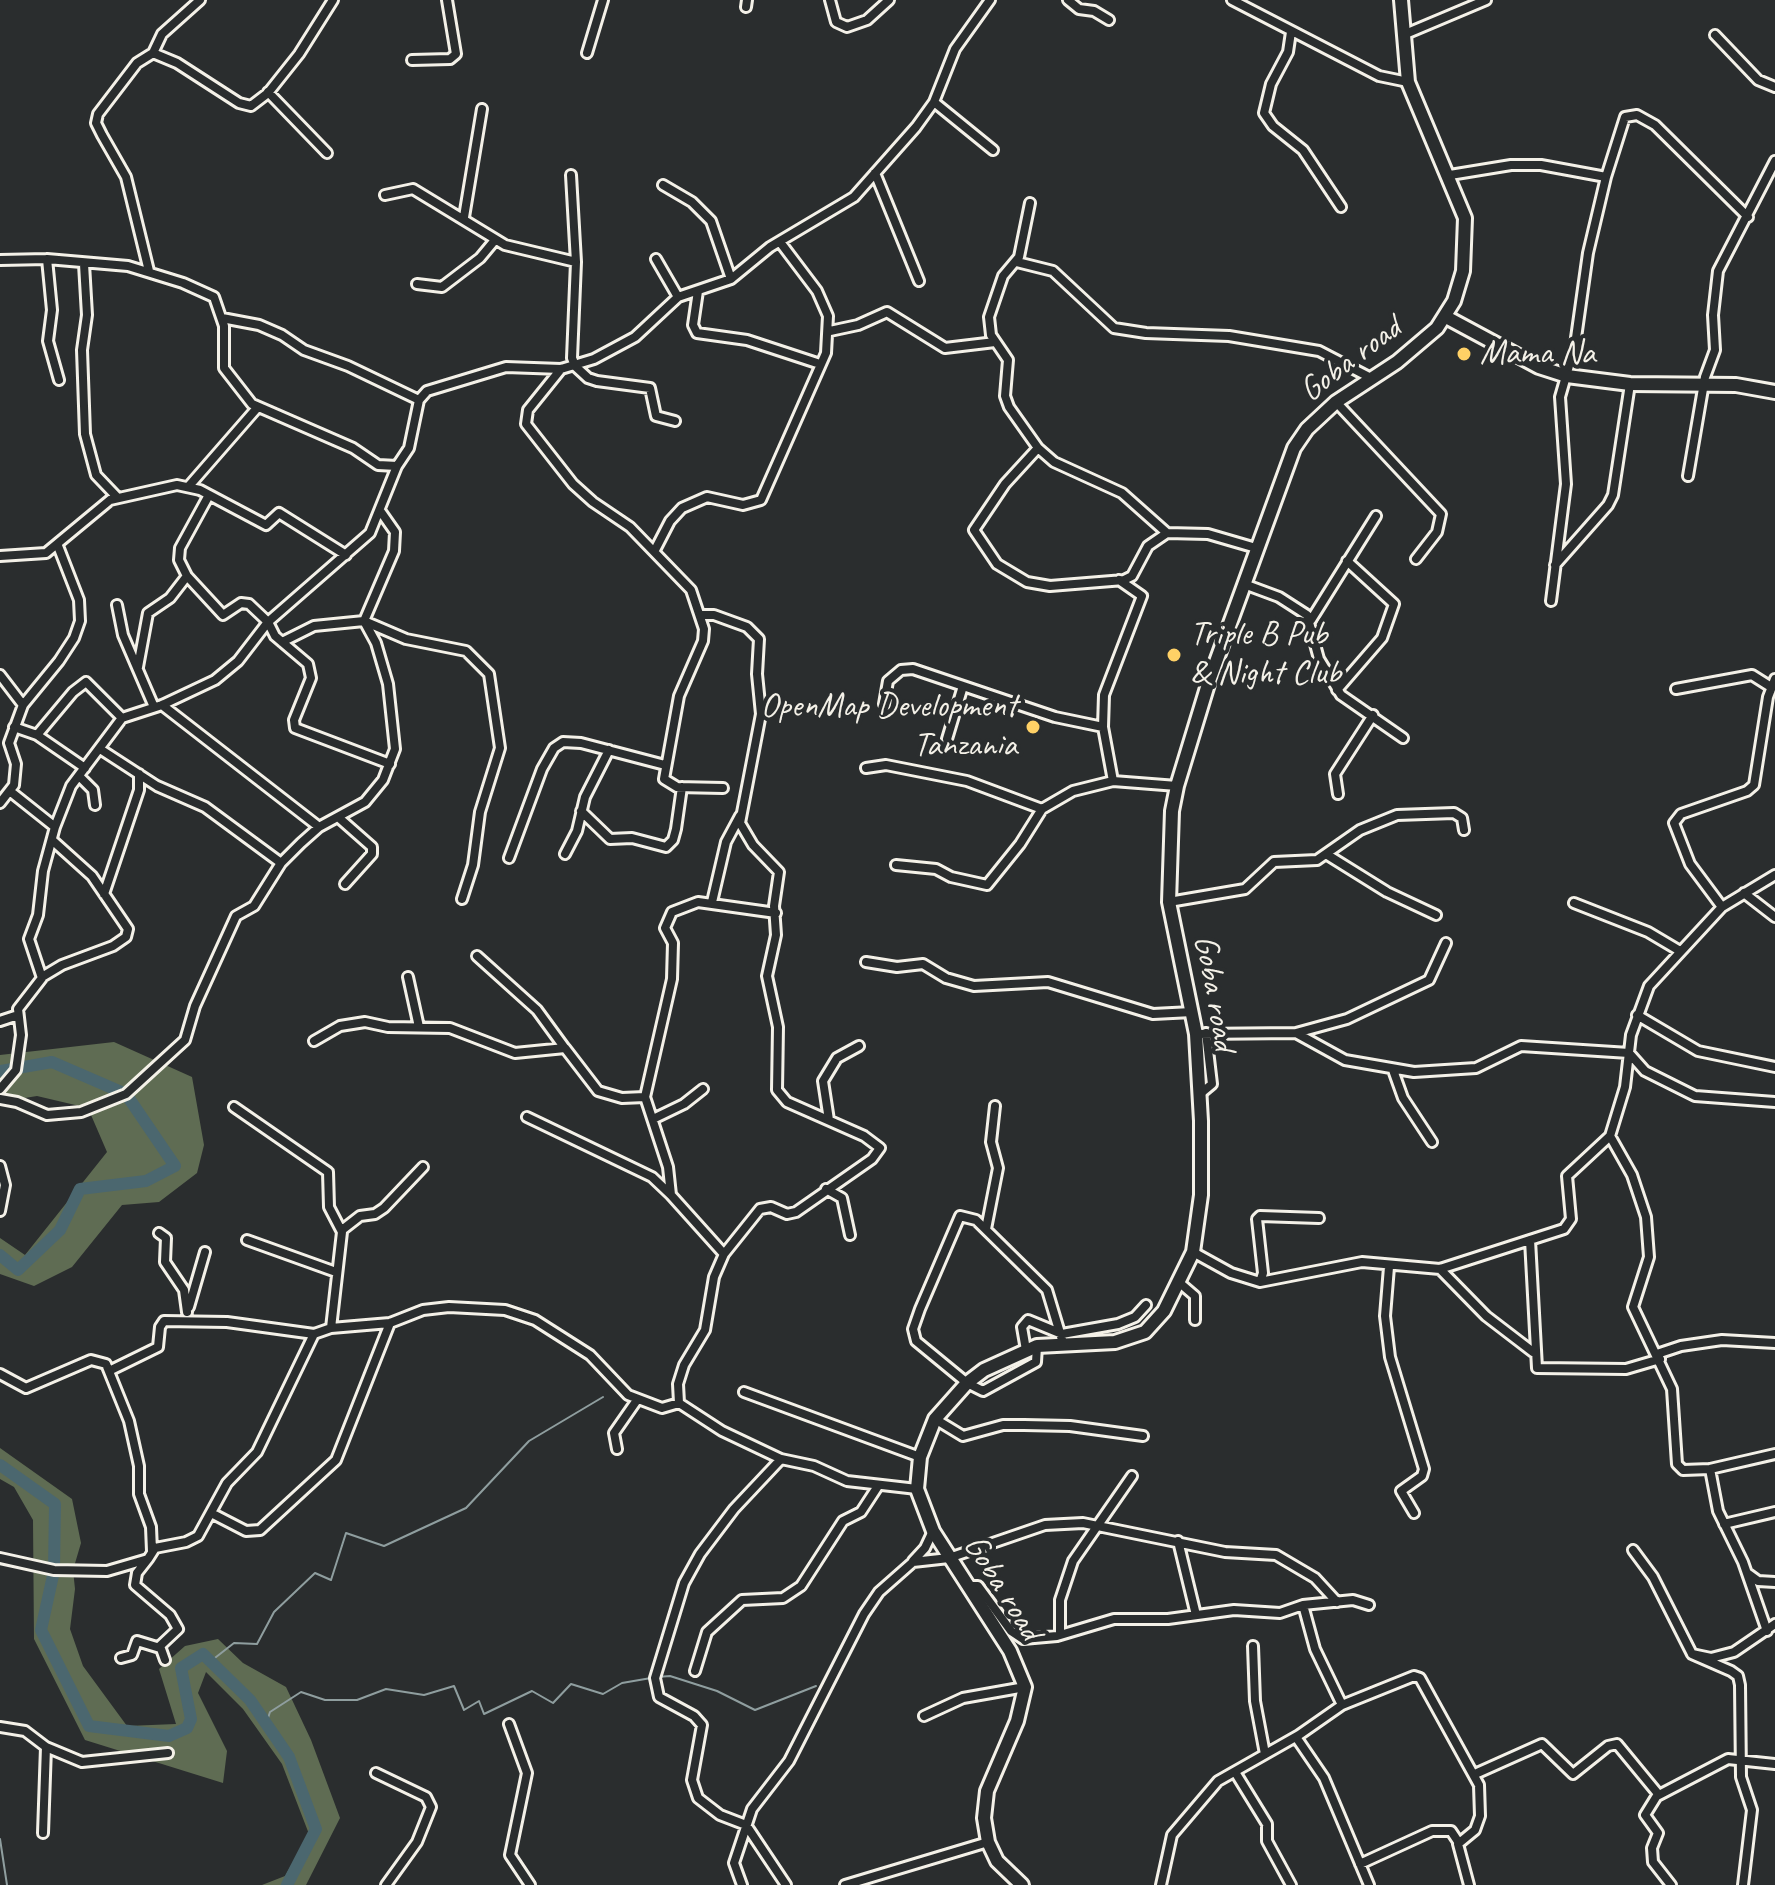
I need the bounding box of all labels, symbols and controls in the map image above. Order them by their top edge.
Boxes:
street label: Goba road [1292,309,1410,411]
place label: Mama Na [1480,334,1595,374]
marker: Mama Na [1455,345,1473,363]
place label: Triple B Pub & Night Club [1190,615,1341,694]
marker: Triple B Pub & Night Club [1165,646,1183,664]
place label: OpenMap Development Tanzania [761,687,1017,766]
marker: OpenMap Development Tanzania [1024,718,1042,736]
street label: Goba road [1184,932,1244,1054]
street label: Goba road [954,1528,1050,1648]

